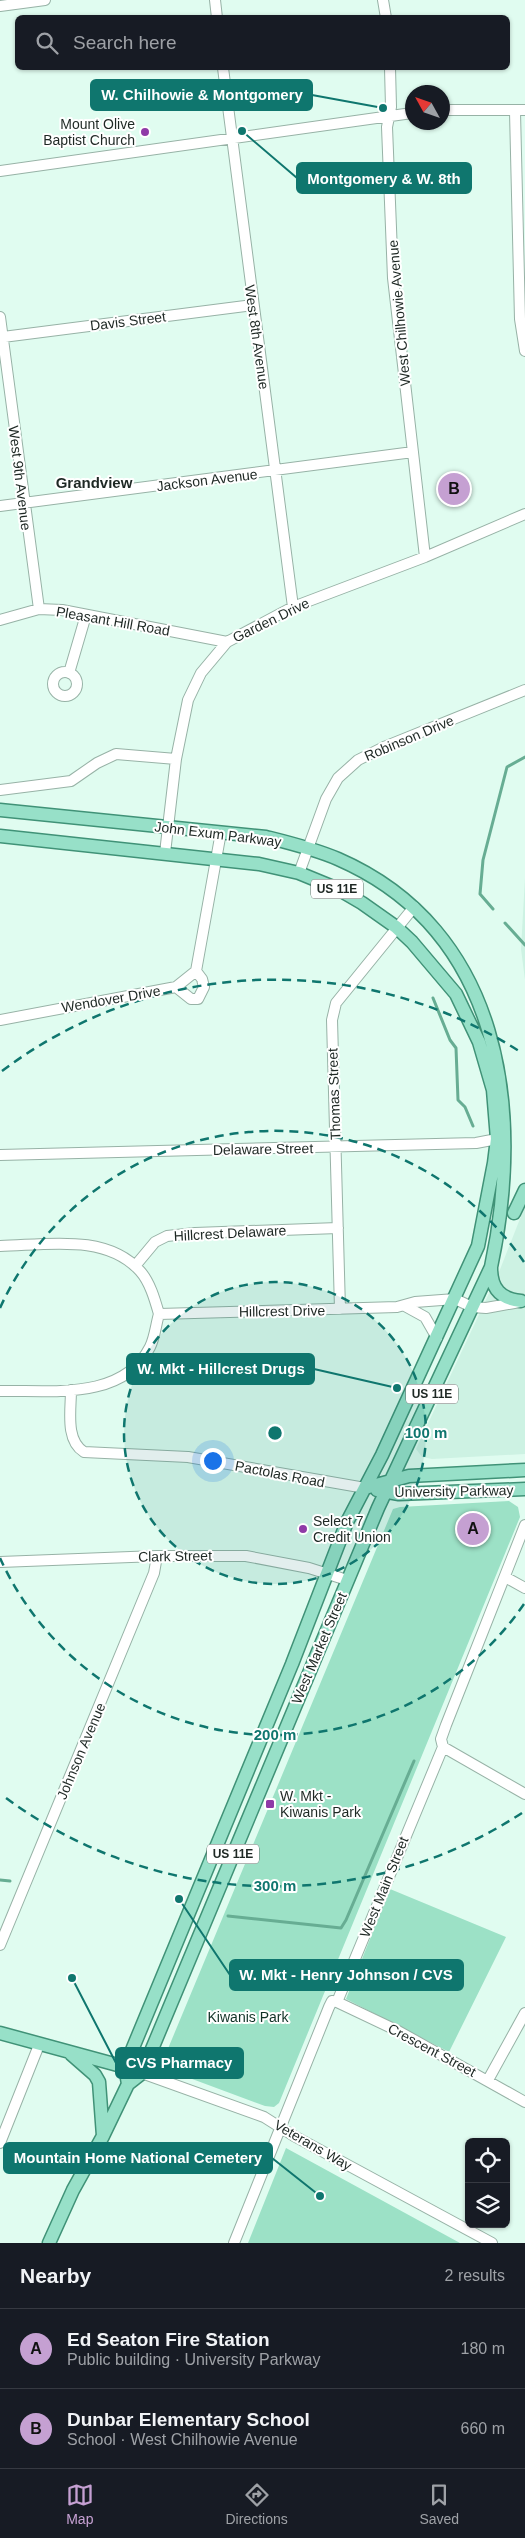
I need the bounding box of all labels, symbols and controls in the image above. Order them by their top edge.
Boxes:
search box [15,15,510,70]
icon: search [33,29,61,57]
text: Search here [73,32,177,53]
callout: W. Chilhowie & Montgomery [91,80,312,110]
north arrow [405,85,450,130]
text: W. Chilhowie & Montgomery [101,86,303,103]
place label: Mount Olive Baptist Church [43,116,135,148]
marker: Mount Olive Baptist Church [139,126,151,138]
callout: Montgomery & W. 8th [297,163,471,193]
text: Montgomery & W. 8th [307,170,461,187]
street label: West Chilhowie Avenue [385,239,413,387]
street label: West 8th Avenue [242,284,272,390]
street label: Davis Street [89,308,167,334]
street label: West 9th Avenue [6,425,34,531]
street label: Jackson Avenue [156,466,259,494]
pin: B [438,470,470,508]
district label: Grandview [56,474,133,491]
street label: Garden Drive [230,594,312,645]
street label: Pleasant Hill Road [55,603,171,639]
street label: Robinson Drive [362,712,456,764]
street label: John Exum Parkway [154,818,282,850]
road number: US 11E [311,880,363,899]
street label: Wendover Drive [60,982,162,1016]
street label: Thomas Street [324,1048,344,1140]
street label: Delaware Street [213,1140,313,1158]
street label: Hillcrest Delaware [173,1222,287,1244]
street label: Hillcrest Drive [239,1302,326,1320]
callout: W. Mkt - Hillcrest Drugs [127,1354,314,1384]
text: W. Mkt - Hillcrest Drugs [137,1360,305,1377]
road number: US 11E [406,1385,458,1404]
centre of rings [266,1424,284,1442]
text: 100 m [405,1424,447,1441]
your location [200,1448,226,1474]
street label: Pactolas Road [234,1457,326,1491]
street label: University Parkway [394,1482,514,1500]
pin: A [457,1510,489,1548]
place label: Select 7 Credit Union [313,1513,391,1545]
marker: Select 7 Credit Union [297,1523,309,1535]
street label: Clark Street [138,1547,212,1565]
street label: West Market Street [288,1590,350,1706]
street label: Johnson Avenue [53,1700,109,1802]
text: 200 m [254,1726,296,1743]
place label: W. Mkt - Kiwanis Park [280,1788,362,1820]
marker: W. Mkt - Kiwanis Park [264,1798,276,1810]
street label: West Main Street [357,1834,412,1940]
road number: US 11E [207,1845,259,1864]
text: 300 m [254,1877,296,1894]
callout: W. Mkt - Henry Johnson / CVS [230,1960,463,1990]
text: W. Mkt - Henry Johnson / CVS [239,1966,453,1983]
park label: Kiwanis Park [208,2009,289,2025]
street label: Crescent Street [385,2020,479,2080]
callout: CVS Pharmacy [116,2048,243,2078]
text: CVS Pharmacy [126,2054,233,2071]
street label: Veterans Way [271,2116,355,2174]
map controls [465,2138,510,2228]
button: locate [465,2138,510,2183]
callout: Mountain Home National Cemetery [4,2143,272,2173]
text: Mountain Home National Cemetery [14,2149,263,2166]
button: layers [465,2183,510,2228]
text: Nearby [20,2264,91,2287]
text: 2 results [445,2267,505,2284]
text: Ed Seaton Fire Station [67,2329,270,2350]
text: A [30,2340,42,2357]
text: 180 m [461,2340,505,2357]
text: Public building · University Parkway [67,2351,320,2368]
text: Dunbar Elementary School [67,2409,310,2430]
text: B [30,2420,42,2437]
text: 660 m [461,2420,505,2437]
text: School · West Chilhowie Avenue [67,2431,298,2448]
tab: Map [66,2481,94,2527]
tab: Directions [226,2481,288,2527]
tab: Saved [419,2481,459,2527]

